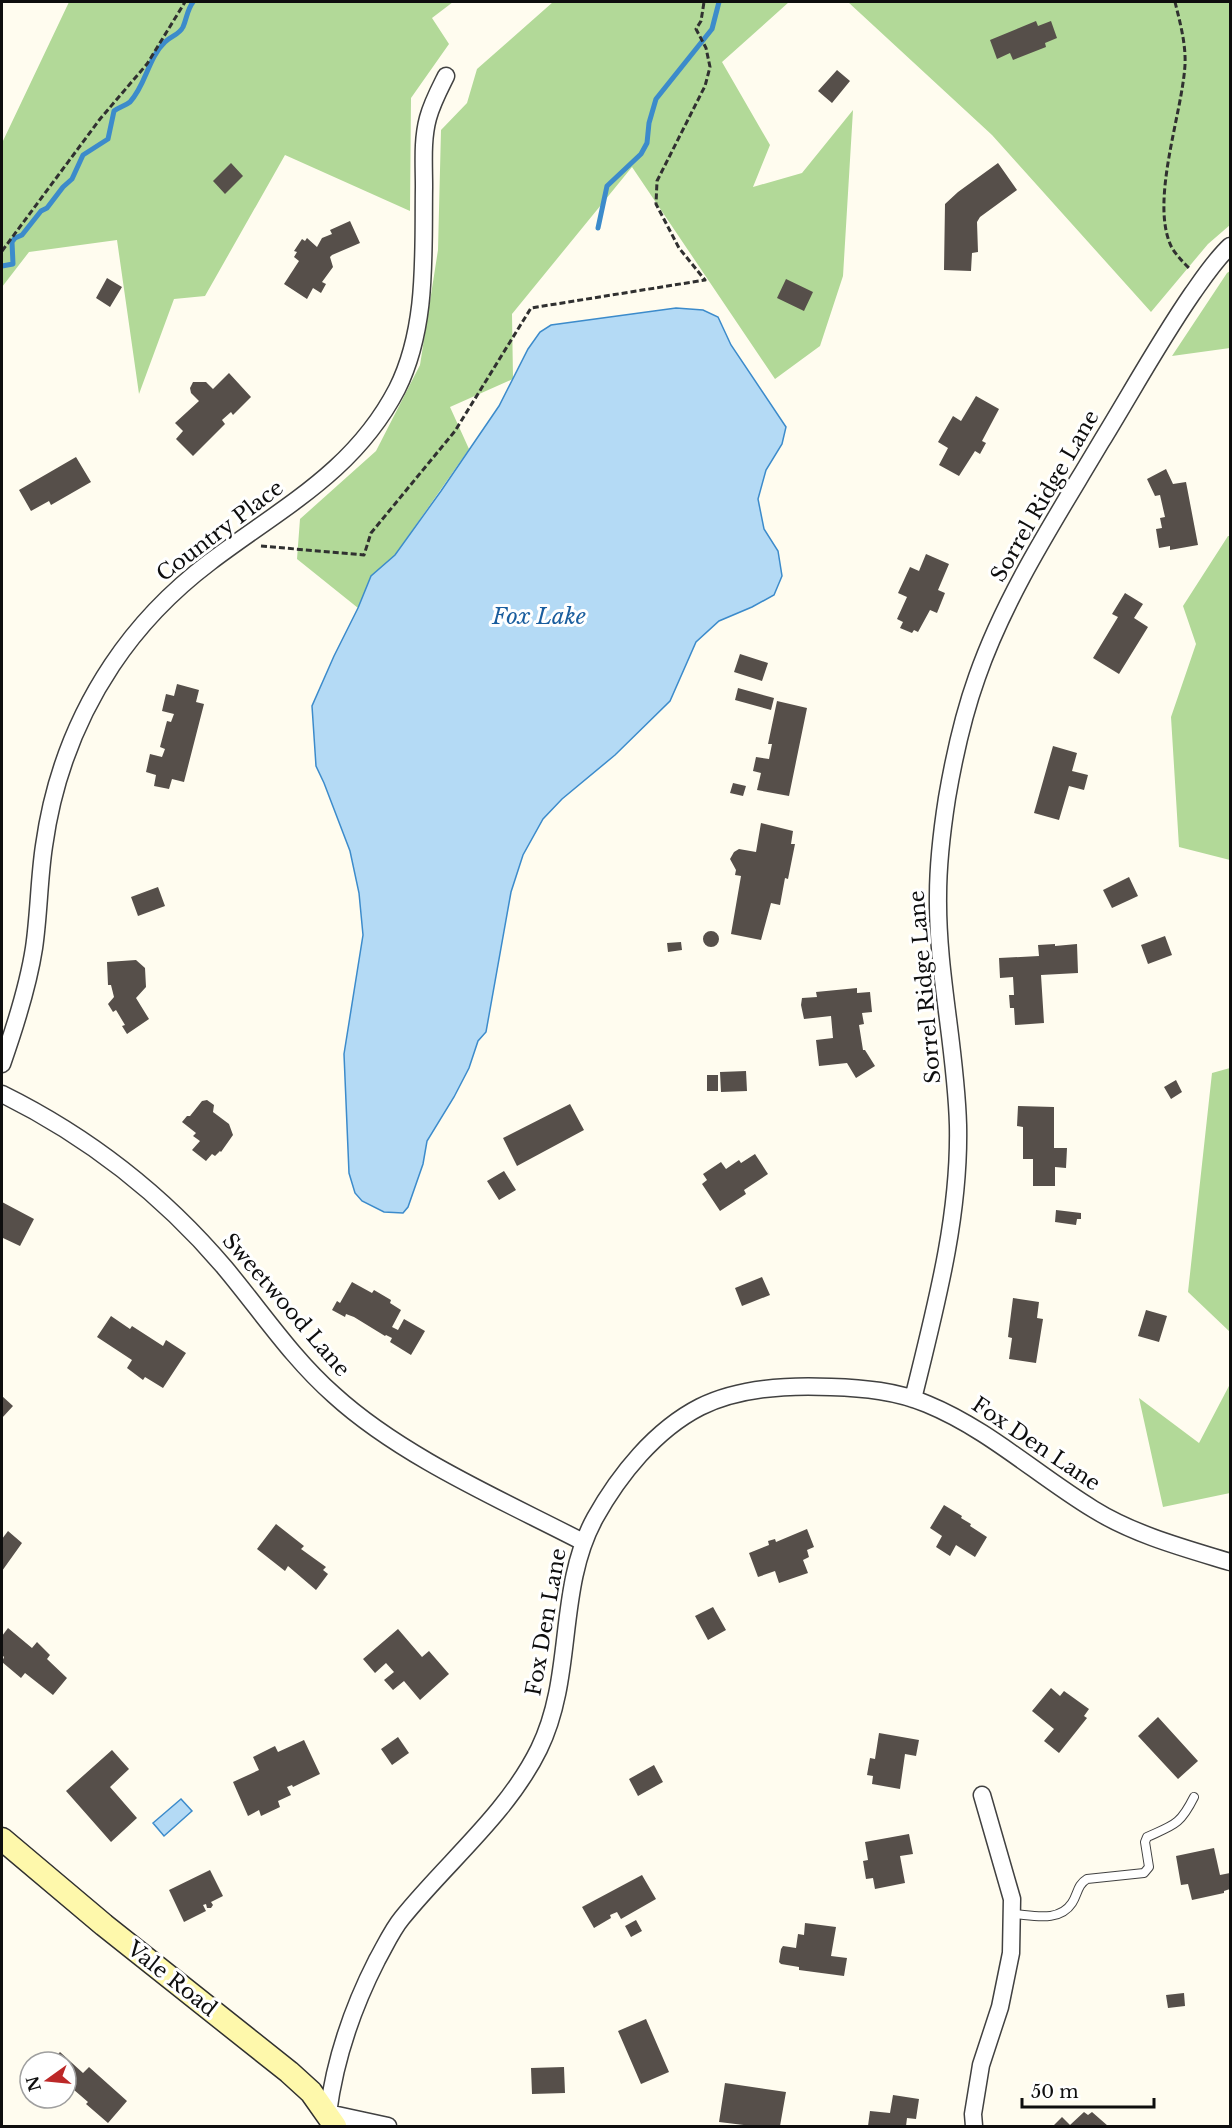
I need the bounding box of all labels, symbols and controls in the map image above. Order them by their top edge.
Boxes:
street label: Sorrel Ridge Lane [985,406,1105,586]
street label: Country Place [151,475,289,587]
water label: Fox Lake [491,603,586,630]
street label: Sorrel Ridge Lane [904,889,946,1085]
street label: Sweetwood Lane [217,1228,355,1382]
street label: Fox Den Lane [967,1391,1105,1497]
street label: Fox Den Lane [520,1546,572,1698]
street label: Vale Road [121,1935,222,2022]
north arrow [18,2050,78,2110]
scale bar [1022,2071,1154,2109]
text: N [22,2074,45,2094]
text: 50 m [1031,2081,1079,2103]

